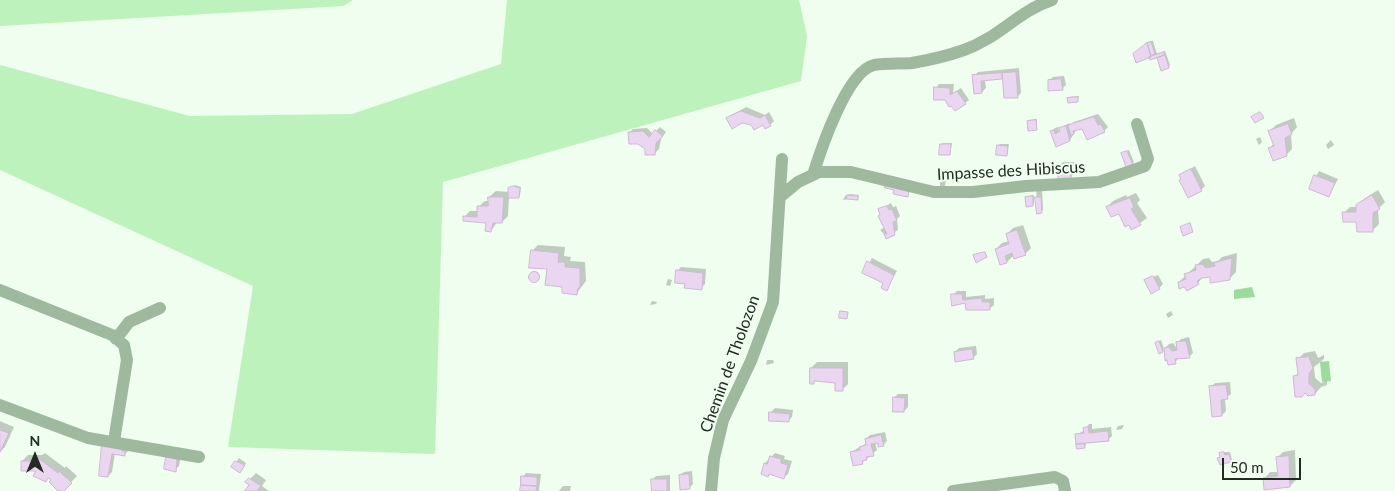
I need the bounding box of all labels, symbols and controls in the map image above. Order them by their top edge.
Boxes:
street label: Impasse des Hibiscus [936,158,1086,184]
street label: Chemin de Tholozon [696,293,764,435]
north arrow [10,431,60,481]
text: N [30,432,40,449]
scale bar [1225,448,1304,480]
text: 50 m [1230,458,1264,476]

